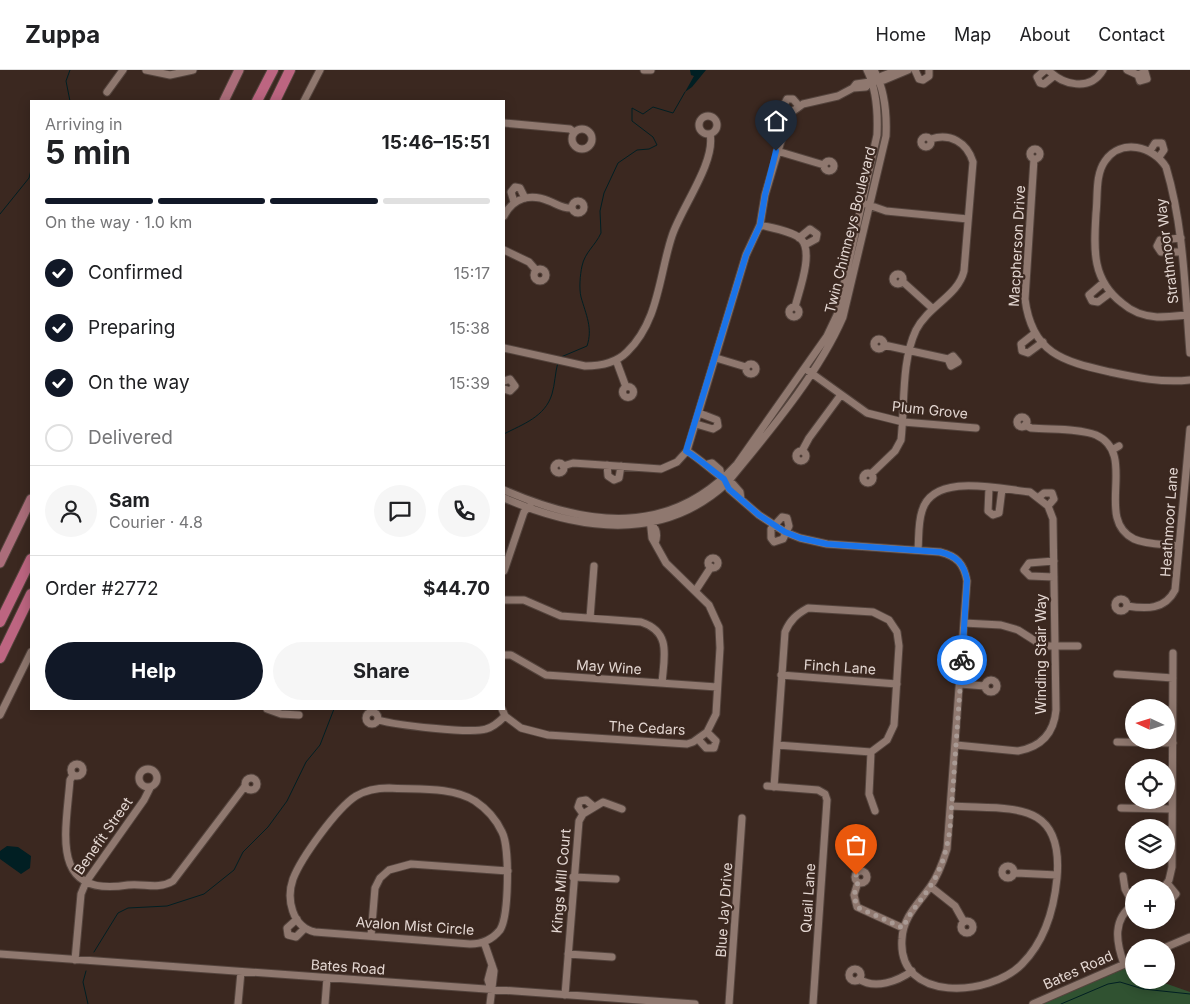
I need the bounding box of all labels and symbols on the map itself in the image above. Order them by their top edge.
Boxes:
pin [755,100,797,151]
street label: Twin Chimneys Boulevard [821,145,878,315]
street label: Macpherson Drive [1005,185,1028,307]
street label: Strathmoor Way [1152,197,1181,305]
street label: Plum Grove [891,397,969,422]
street label: Heathmoor Lane [1156,467,1181,577]
street label: Winding Stair Way [1032,593,1049,714]
courier [937,635,987,685]
street label: Finch Lane [803,655,877,678]
street label: May Wine [576,656,642,677]
north arrow [1125,699,1175,749]
street label: The Cedars [608,717,686,738]
street label: Benefit Street [70,793,136,878]
pin [835,824,877,875]
street label: Kings Mill Court [547,828,574,934]
street label: Blue Jay Drive [712,862,735,958]
street label: Quail Lane [797,863,818,933]
street label: Avalon Mist Circle [355,913,475,938]
street label: Bates Road [1040,947,1115,993]
street label: Bates Road [310,955,386,978]

